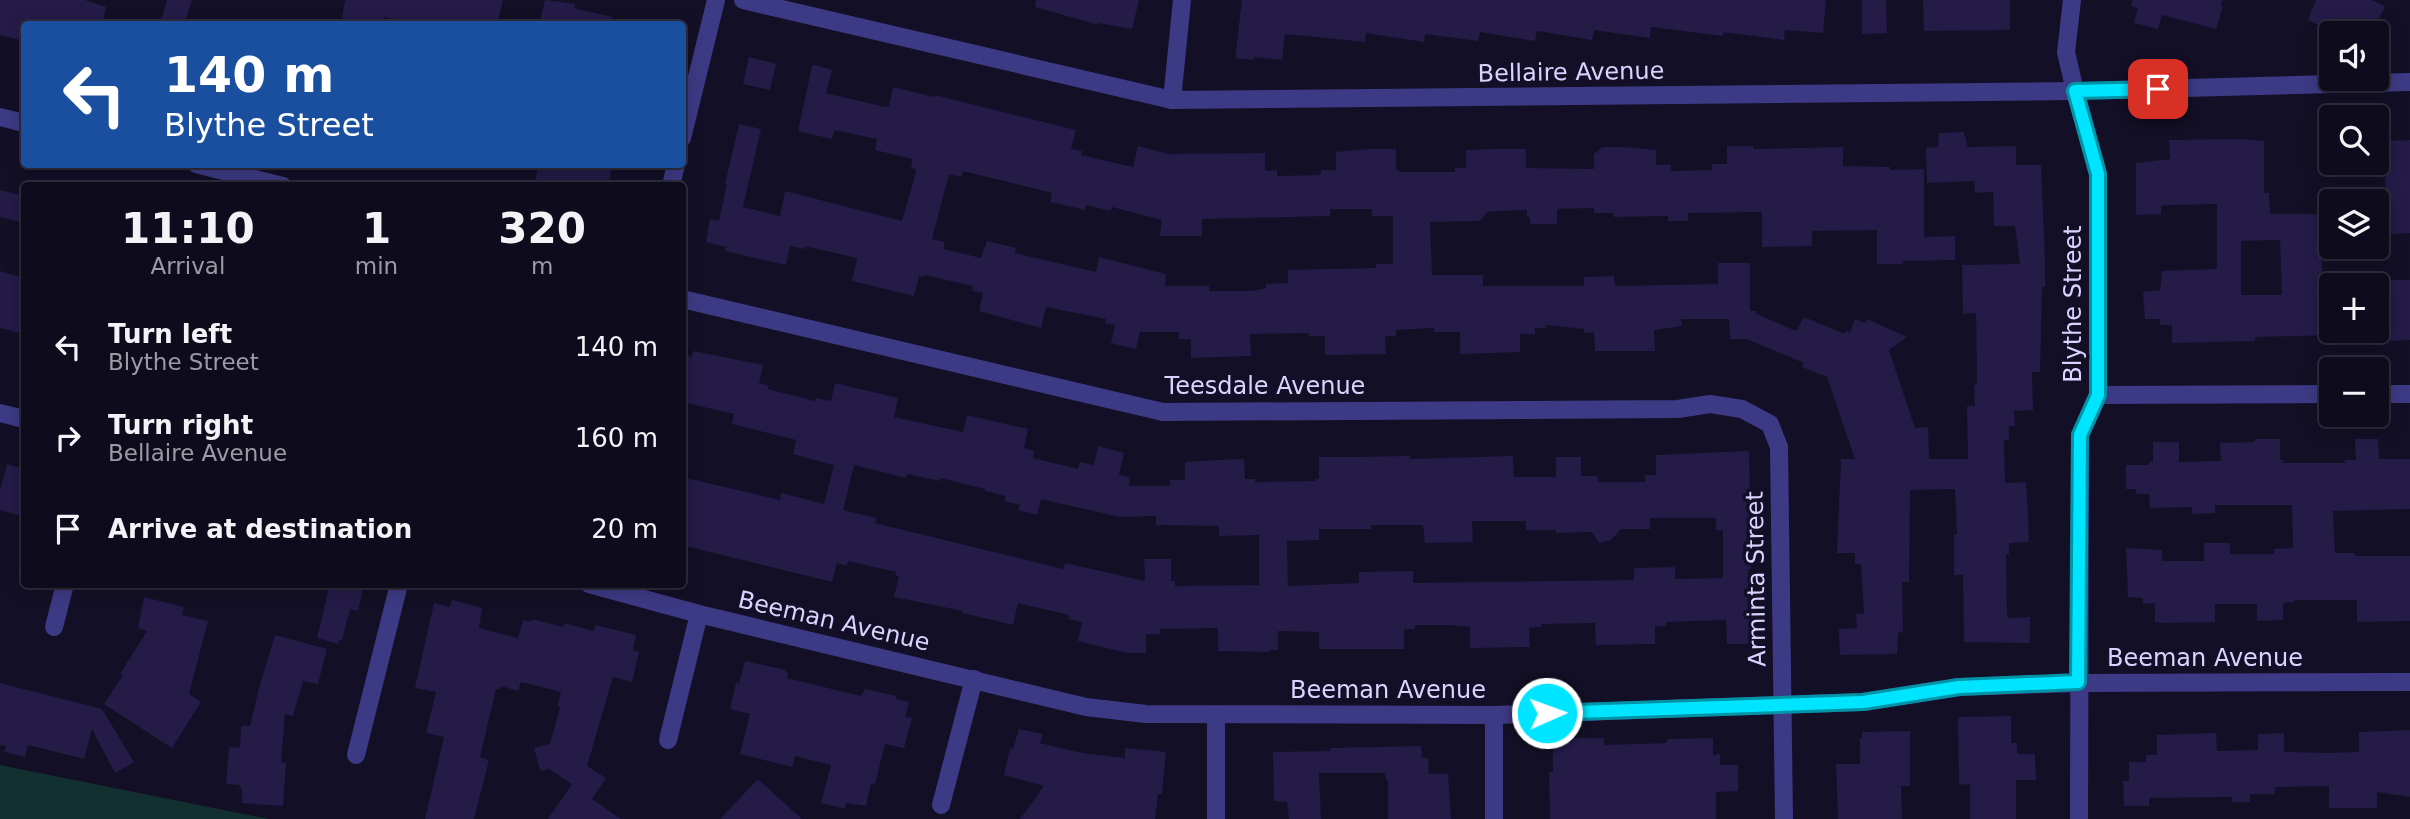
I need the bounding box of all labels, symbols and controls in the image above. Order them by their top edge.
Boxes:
map controls [2319,21,2389,427]
button: sound [2319,21,2389,91]
text: 140 m [164,47,334,104]
icon: left [49,49,140,140]
street label: Bellaire Avenue [1477,56,1665,88]
pin [2128,59,2188,119]
icon: arrive [2139,70,2177,108]
button: search [2319,105,2389,175]
text: Blythe Street [164,106,374,144]
button: layers [2319,189,2389,259]
text: 11:10 [121,204,255,253]
text: 1 [362,204,391,253]
text: 320 [498,204,586,253]
street label: Blythe Street [2059,225,2087,383]
text: Arrival [151,253,225,279]
text: min [355,253,398,279]
text: m [531,253,553,279]
button: + [2319,273,2389,343]
text: Turn left [108,319,232,349]
icon: left [49,328,87,366]
text: 140 m [575,332,658,362]
text: Blythe Street [108,349,259,375]
button: − [2319,357,2389,427]
street label: Teesdale Avenue [1164,372,1365,400]
text: Turn right [108,410,253,440]
icon: right [49,419,87,457]
text: 160 m [575,423,658,453]
text: Bellaire Avenue [108,440,287,466]
street label: Arminta Street [1740,491,1772,667]
icon: arrive [49,510,87,548]
text: Arrive at destination [108,514,412,544]
text: 20 m [591,514,658,544]
street label: Beeman Avenue [735,585,933,657]
street label: Beeman Avenue [2107,644,2303,672]
street label: Beeman Avenue [1290,676,1486,704]
position arrow [1510,676,1584,750]

